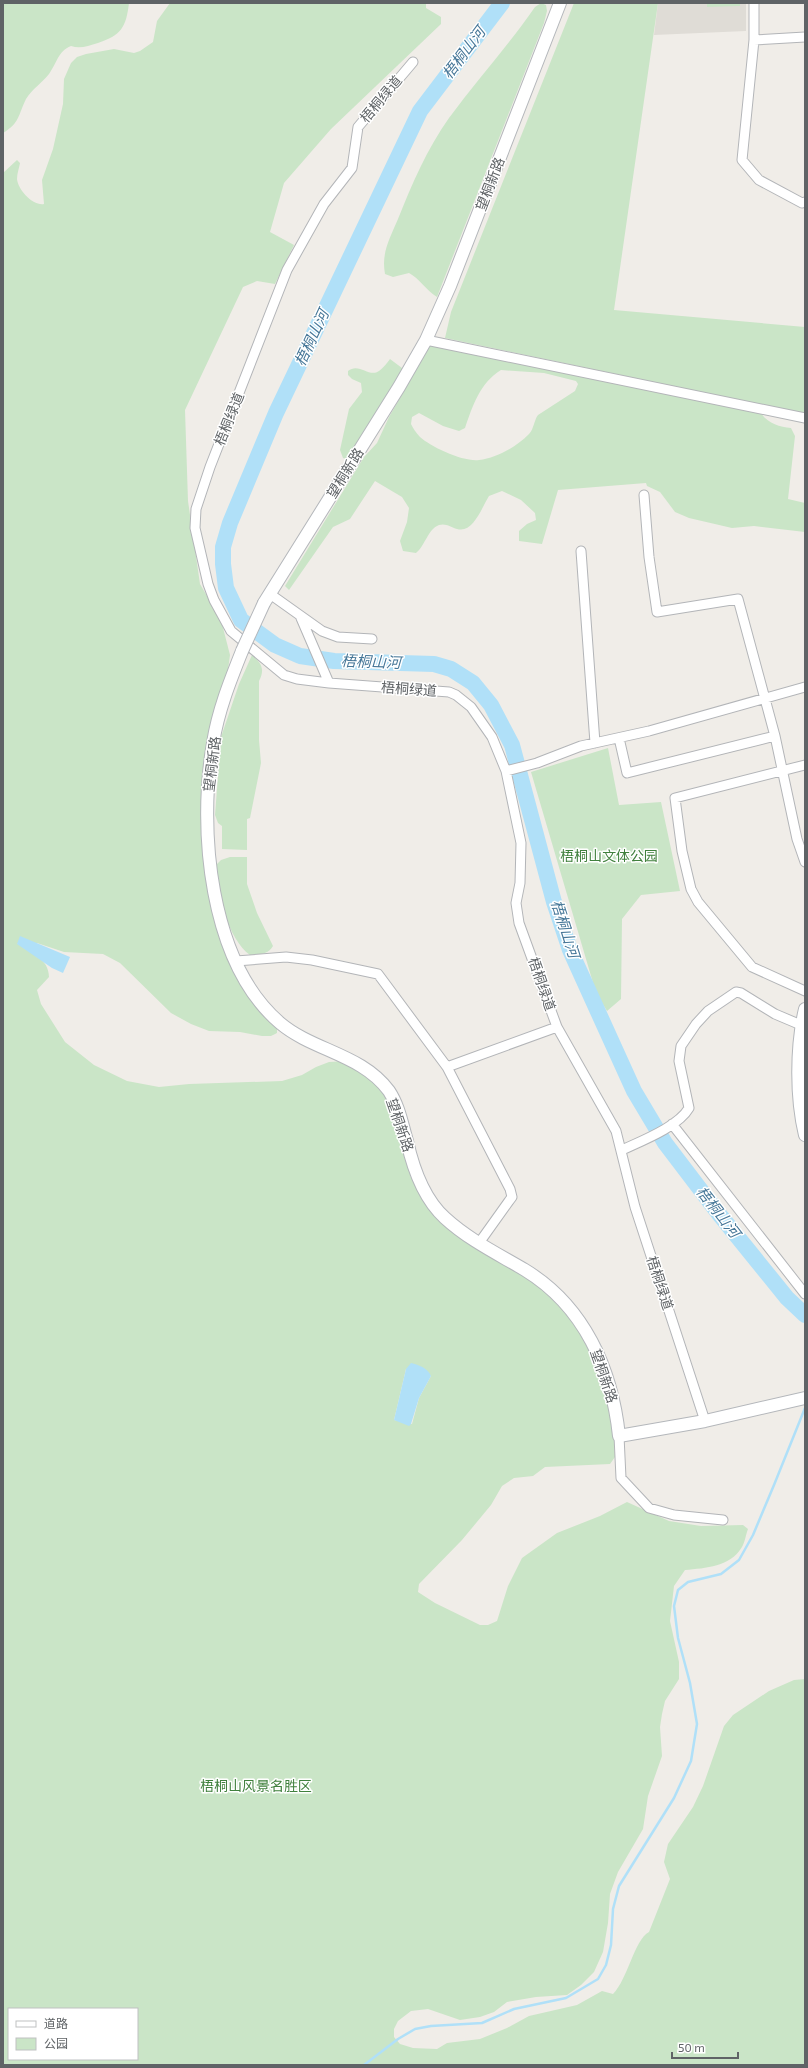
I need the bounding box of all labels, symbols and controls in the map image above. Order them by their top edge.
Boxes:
water label: 梧桐山河 [438,21,490,82]
street label: 梧桐绿道 [356,72,405,126]
street label: 望桐新路 [472,155,508,213]
water label: 梧桐山河 [290,304,333,369]
street label: 梧桐绿道 [210,390,247,448]
street label: 望桐新路 [323,444,367,501]
water label: 梧桐山河 [341,651,404,671]
street label: 梧桐绿道 [381,678,438,699]
street label: 望桐新路 [200,735,223,793]
park label: 梧桐山文体公园 [560,847,658,864]
water label: 梧桐山河 [548,897,585,963]
street label: 梧桐绿道 [525,955,560,1013]
street label: 望桐新路 [383,1096,418,1154]
water label: 梧桐山河 [693,1182,746,1243]
street label: 梧桐绿道 [644,1254,677,1312]
street label: 望桐新路 [587,1347,622,1405]
park label: 梧桐山风景名胜区 [200,1777,312,1794]
legend [8,2008,138,2060]
text: 道路 [44,2016,68,2030]
scale bar [672,2034,738,2060]
text: 公园 [44,2036,68,2050]
text: 50 m [678,2040,705,2054]

